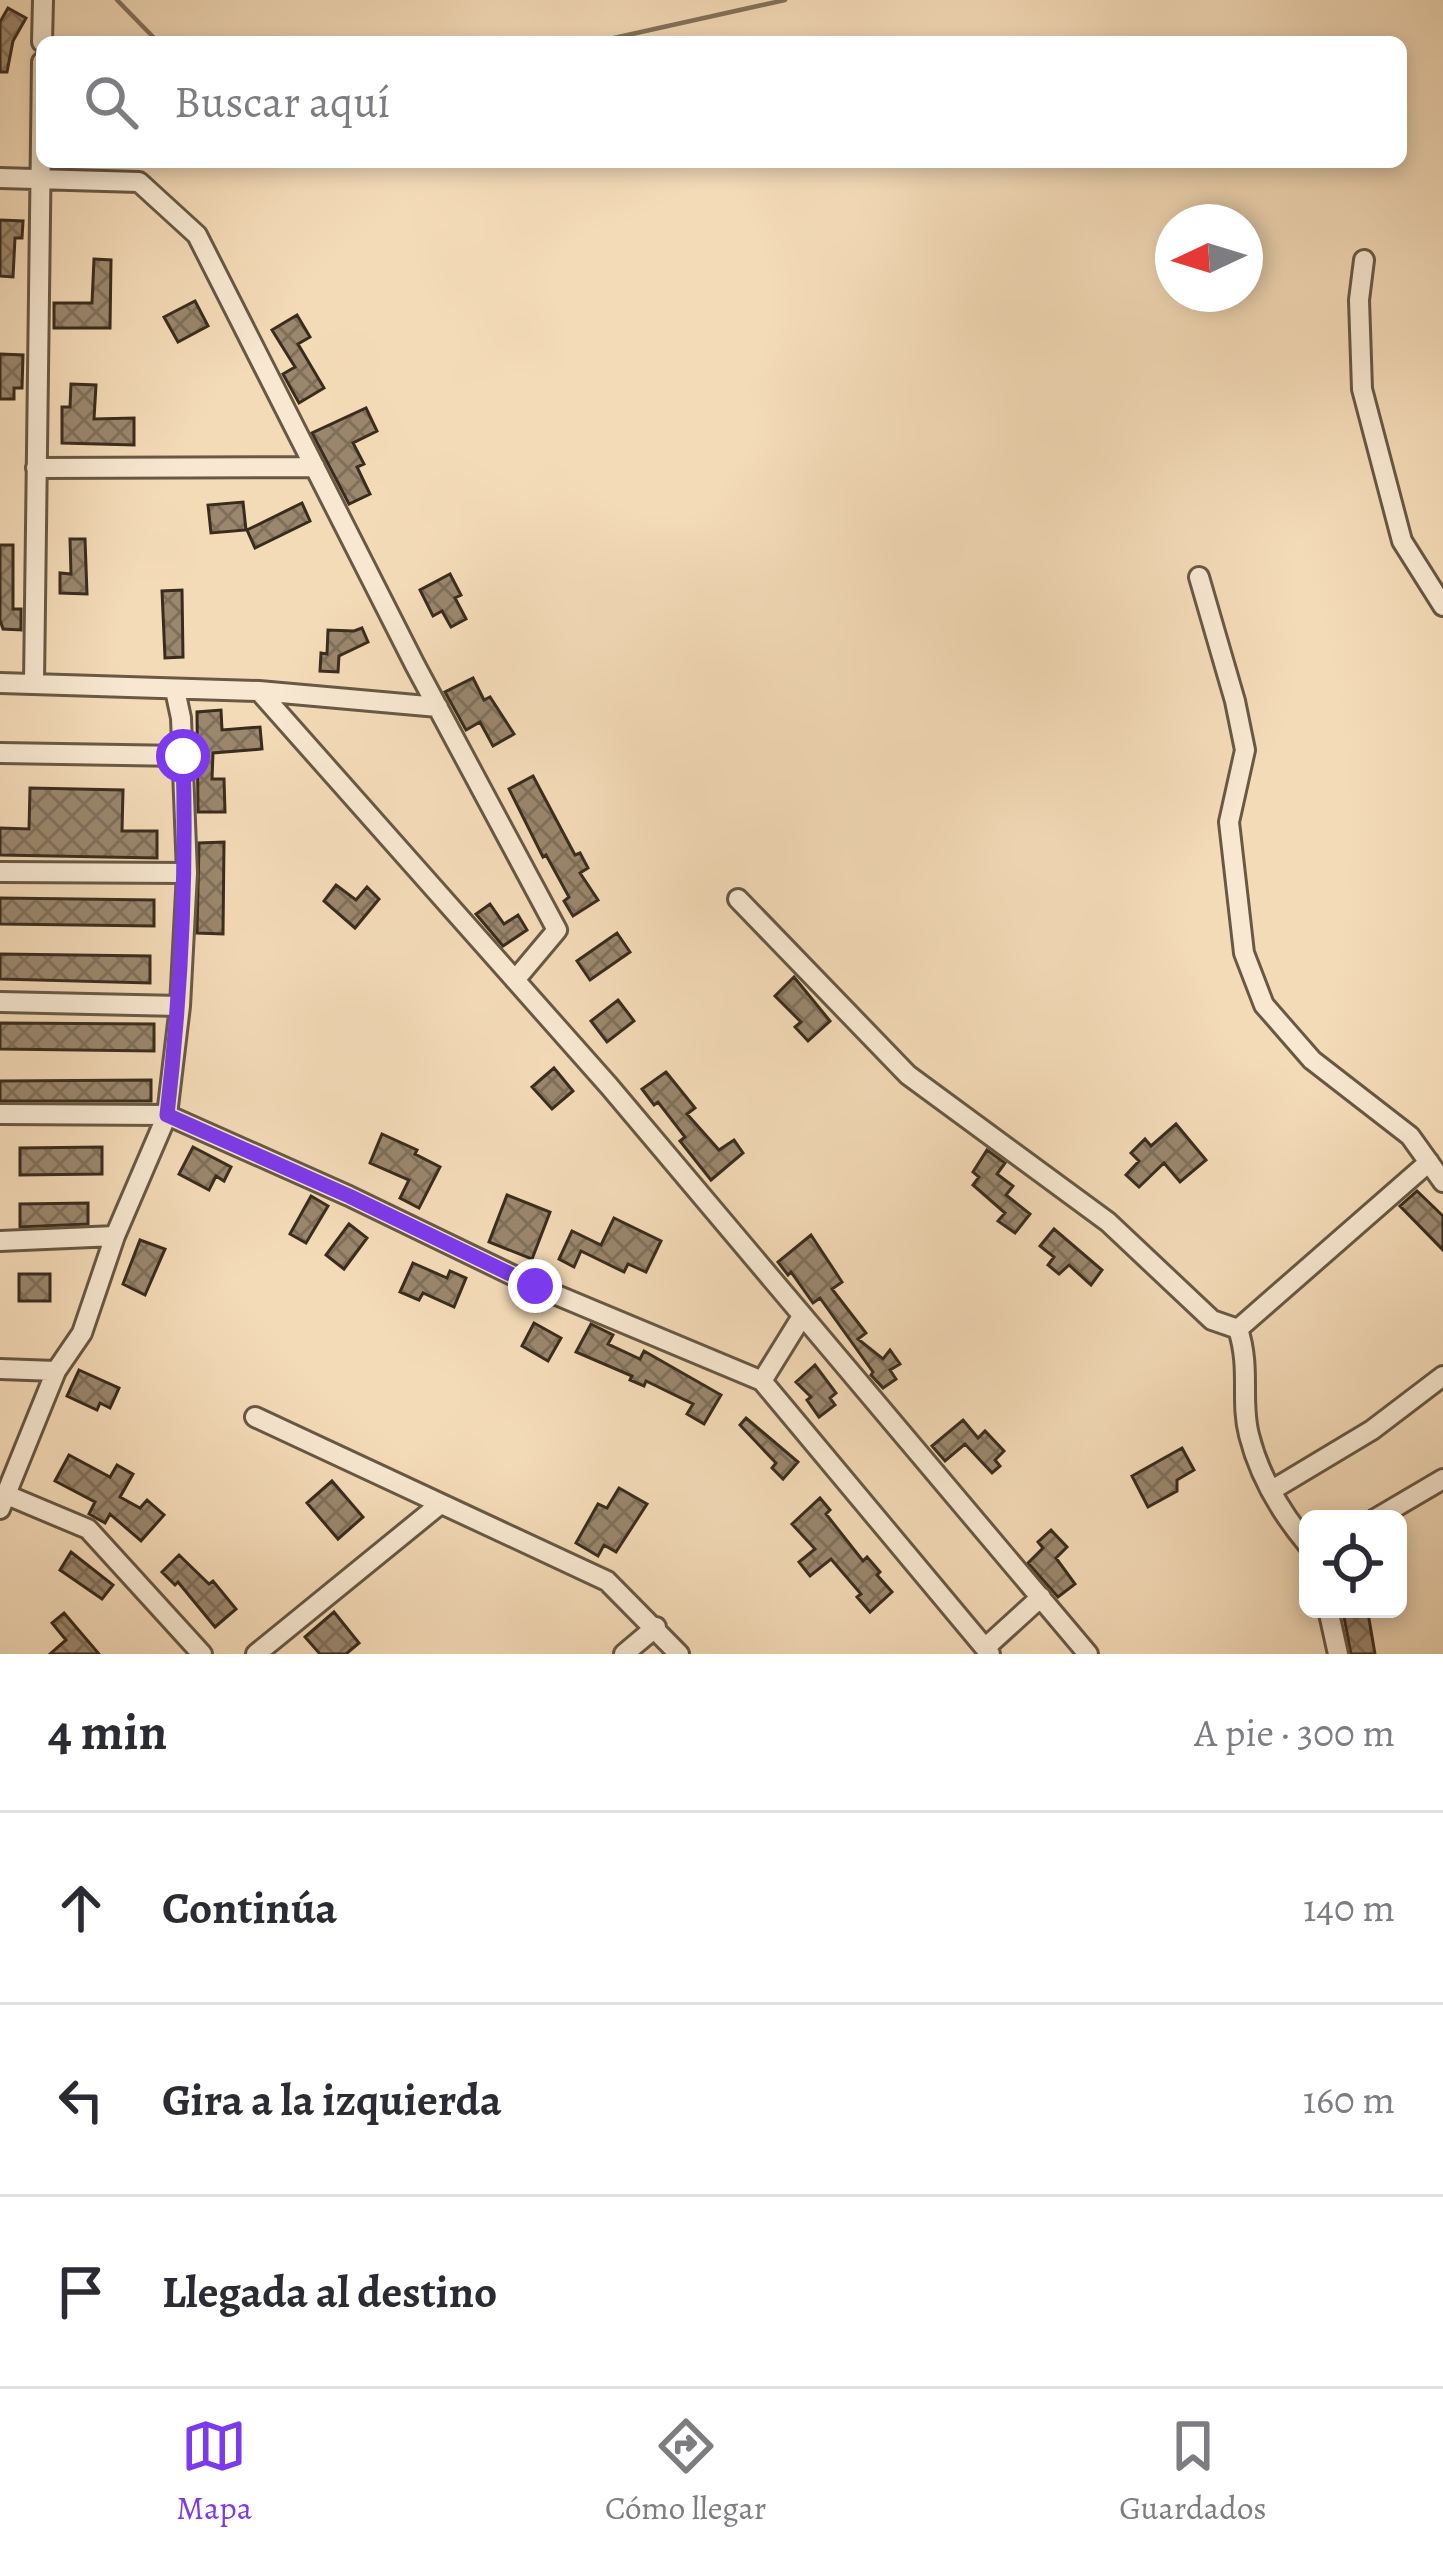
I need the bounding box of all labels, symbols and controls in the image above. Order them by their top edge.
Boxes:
search box [36,36,1407,168]
icon: search [78,69,144,135]
text: Buscar aquí [174,71,390,133]
north arrow [1155,204,1263,312]
route start [156,729,210,783]
route end [508,1259,562,1313]
map controls [1299,1510,1407,1618]
button: locate [1299,1510,1407,1618]
text: 4 min [48,1697,167,1767]
text: A pie · 300 m [1194,1706,1395,1759]
icon: ahead [48,1875,114,1941]
text: Continúa [162,1877,337,1939]
text: 140 m [1303,1881,1395,1934]
icon: left [48,2067,114,2133]
text: Gira a la izquierda [162,2069,502,2131]
text: 160 m [1303,2073,1395,2126]
icon: arrive [48,2259,114,2325]
text: Llegada al destino [162,2261,497,2323]
tab: Mapa [176,2413,252,2530]
tab: Cómo llegar [605,2413,766,2530]
tab: Guardados [1119,2413,1267,2530]

